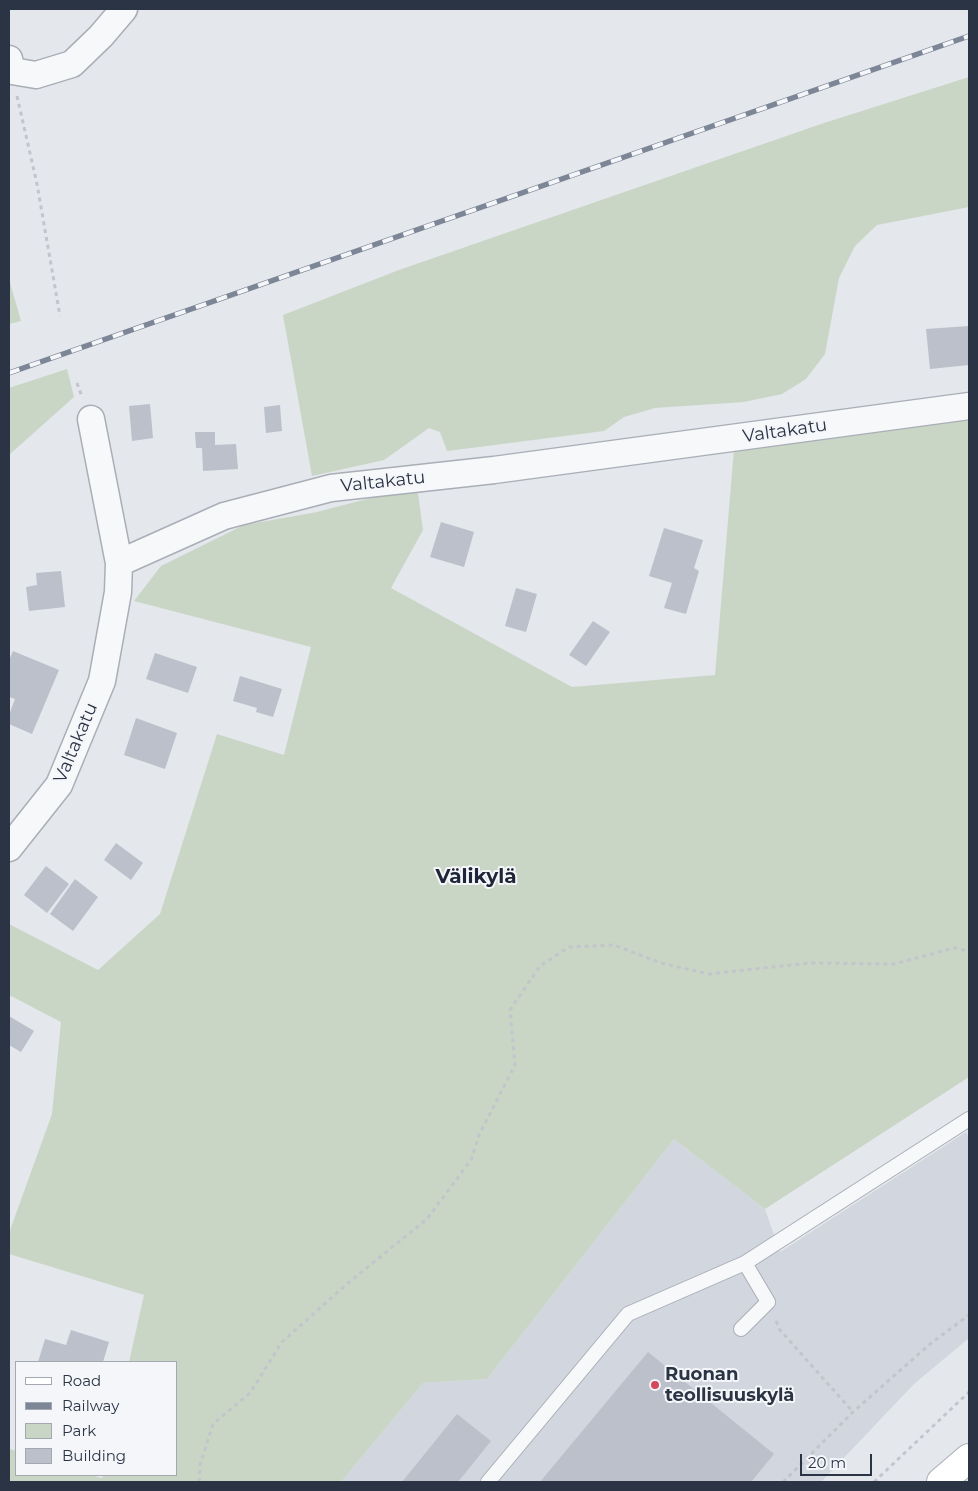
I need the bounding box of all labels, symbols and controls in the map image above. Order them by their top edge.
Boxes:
street label: Valtakatu [741,414,829,448]
street label: Valtakatu [340,467,426,497]
street label: Valtakatu [49,700,103,786]
district label: Välikylä [435,865,517,889]
legend [15,1361,178,1476]
place label: Ruonan teollisuuskylä [665,1364,794,1406]
text: Road [62,1371,101,1390]
marker: Ruonan teollisuuskylä [649,1379,661,1391]
text: Railway [62,1396,119,1415]
text: Park [62,1421,96,1440]
scale bar [803,1444,876,1476]
text: Building [62,1446,126,1465]
text: 20 m [808,1453,846,1472]

